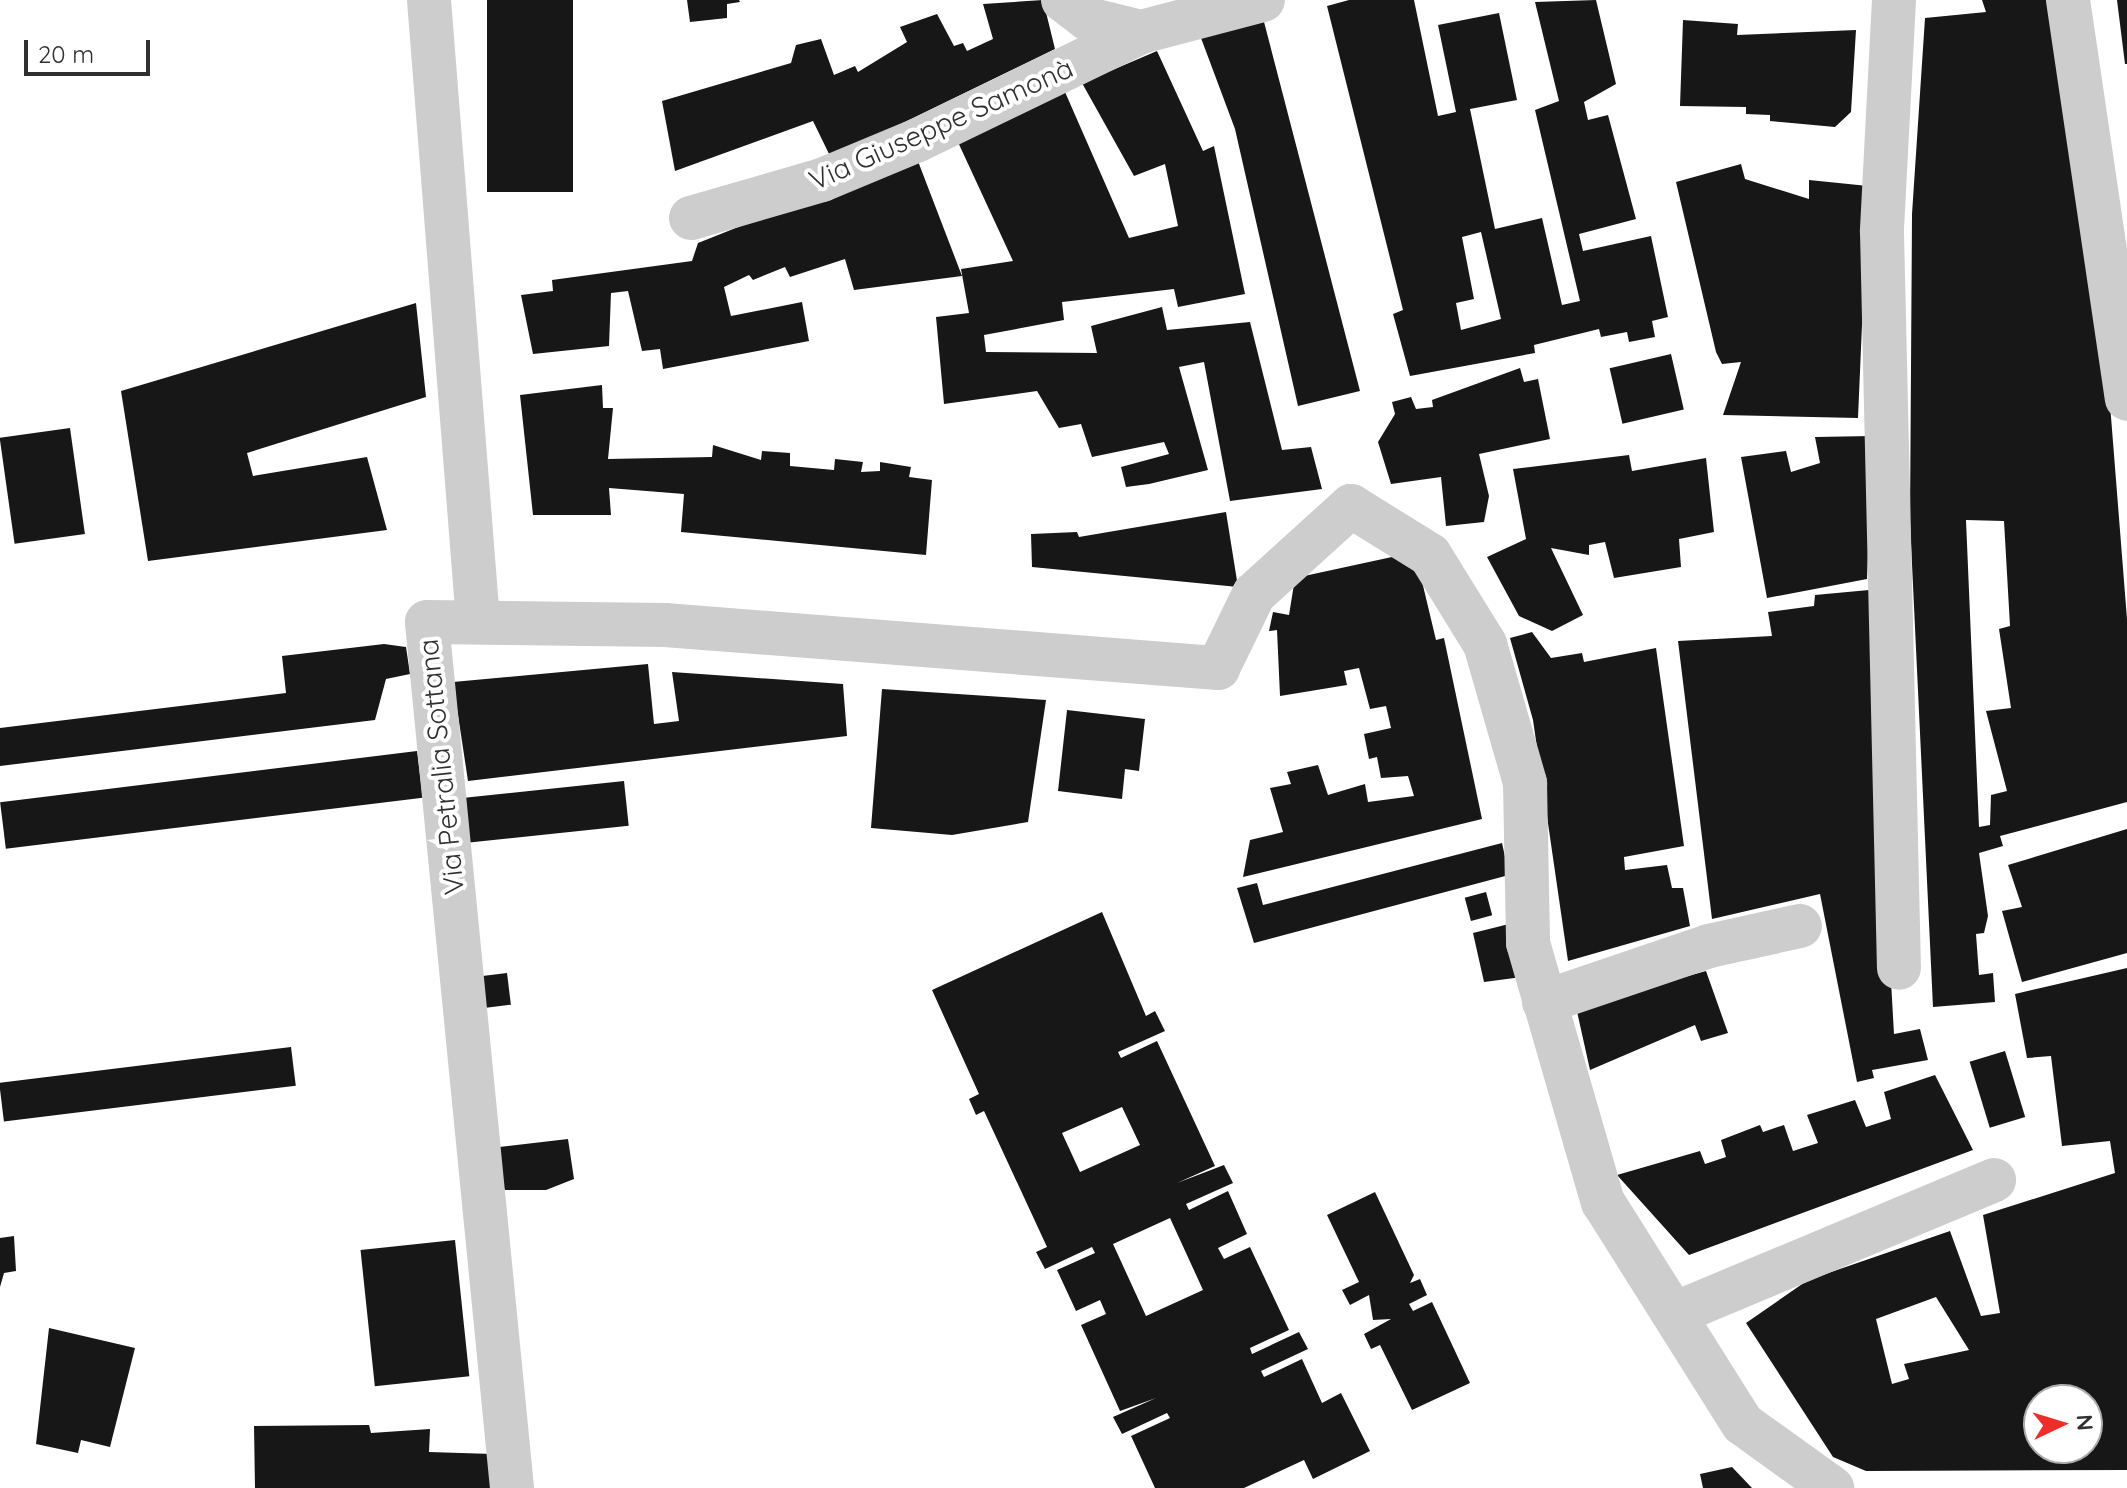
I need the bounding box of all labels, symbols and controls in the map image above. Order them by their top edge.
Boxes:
scale bar [28,24,154,74]
text: 20 m [38,39,94,69]
street label: Via Giuseppe Samonà [804,51,1078,197]
street label: Via Petralia Sottana [411,637,471,897]
north arrow [2023,1384,2103,1464]
text: N [2070,1413,2099,1432]

